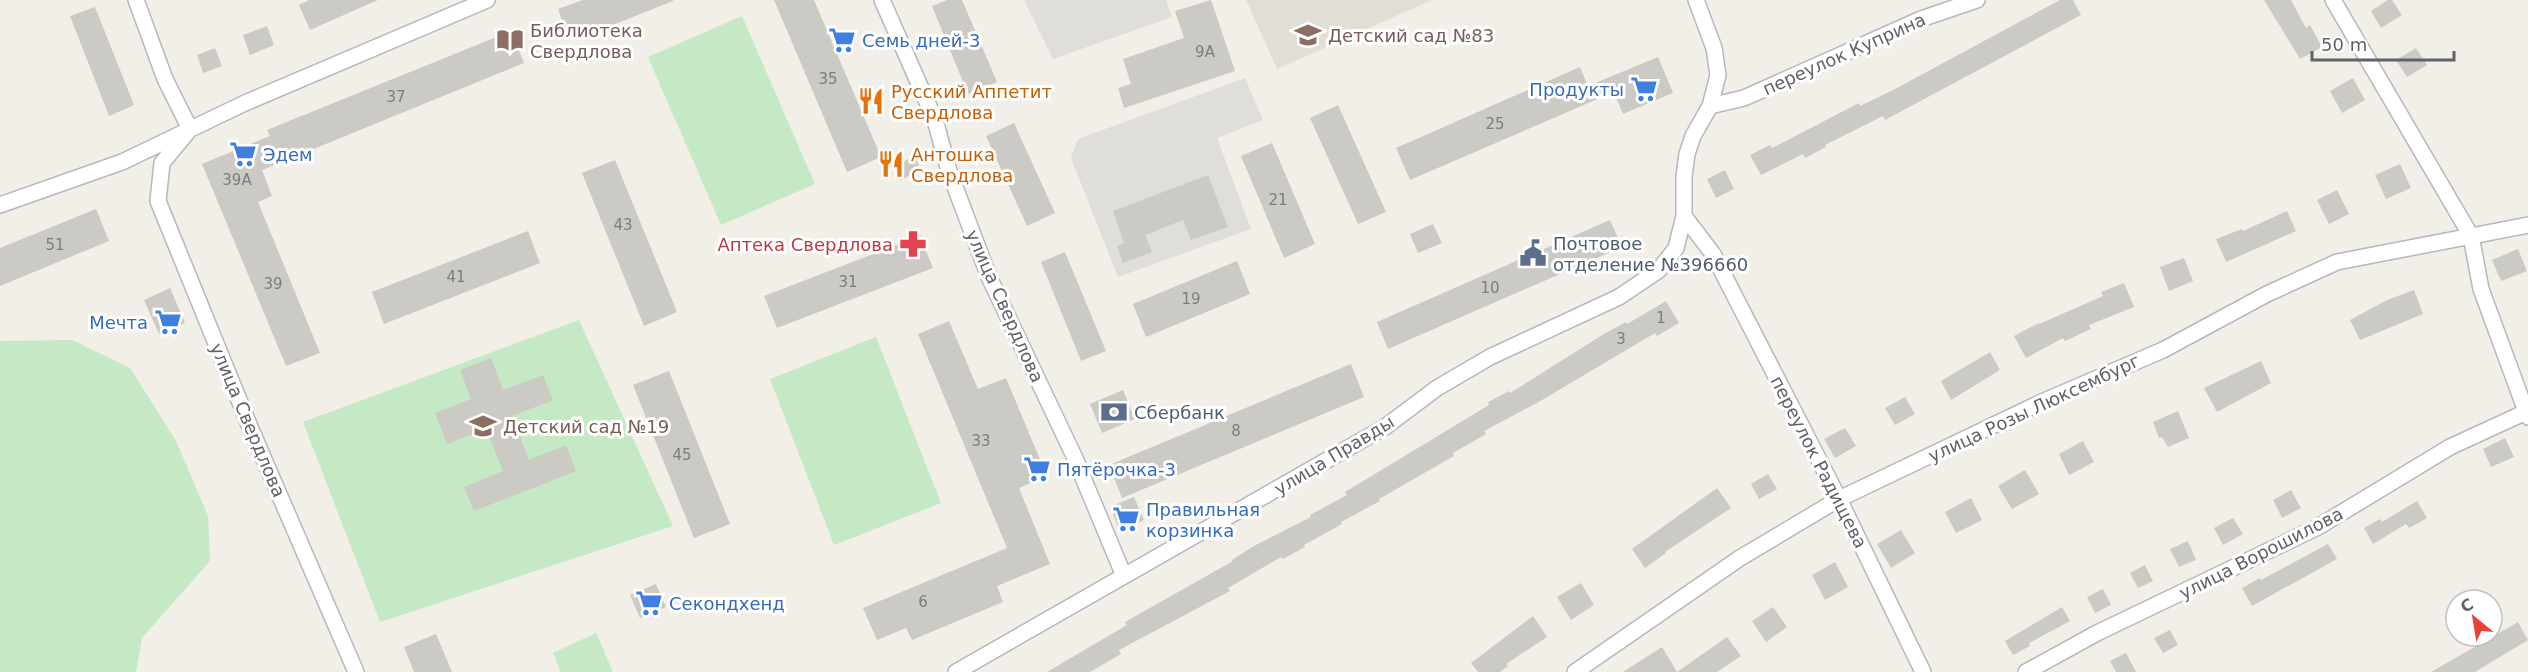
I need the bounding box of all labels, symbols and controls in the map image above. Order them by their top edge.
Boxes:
street label: переулок Куприна [1759,9,1929,99]
place label: Библиотека Свердлова [530,20,643,62]
school or university icon: Детский сад №83 [1293,20,1323,50]
scale bar [2312,24,2454,62]
library icon: Библиотека Свердлова [495,25,525,55]
supermarket icon: Семь дней-3 [827,25,857,55]
place label: Детский сад №83 [1328,25,1494,46]
place label: Семь дней-3 [862,30,981,51]
text: 50 m [2321,34,2367,55]
house number: 9А [1195,43,1216,61]
house number: 35 [818,70,838,88]
supermarket icon: Продукты [1629,74,1659,104]
place label: Продукты [1529,79,1624,100]
place label: Русский Аппетит Свердлова [891,81,1052,123]
restaurant icon: Русский Аппетит Свердлова [856,86,886,116]
house number: 37 [386,88,406,106]
house number: 25 [1485,115,1505,133]
supermarket icon: Эдем [228,139,258,169]
place label: Эдем [263,144,313,165]
place label: Антошка Свердлова [911,144,1013,186]
restaurant icon: Антошка Свердлова [876,149,906,179]
house number: 39А [222,171,252,189]
house number: 21 [1268,191,1288,209]
house number: 43 [613,216,633,234]
street label: улица Свердлова [962,226,1048,386]
pharmacy icon: Аптека Свердлова [898,229,928,259]
place label: Почтовое отделение №396660 [1553,233,1748,275]
place label: Аптека Свердлова [717,234,893,255]
house number: 51 [45,236,65,254]
public building icon: Почтовое отделение №396660 [1518,238,1548,268]
house number: 41 [446,268,466,286]
house number: 31 [838,273,858,291]
house number: 39 [263,275,283,293]
house number: 10 [1480,279,1500,297]
house number: 19 [1181,290,1201,308]
supermarket icon: Мечта [153,307,183,337]
house number: 1 [1656,309,1666,327]
place label: Мечта [89,312,148,333]
house number: 3 [1616,330,1626,348]
street label: улица Свердлова [206,340,290,500]
street label: улица Розы Люксембург [1925,350,2143,466]
street label: переулок Радищева [1766,372,1872,552]
bank icon: Сбербанк [1099,397,1129,427]
place label: Сбербанк [1134,402,1225,423]
school or university icon: Детский сад №19 [468,411,498,441]
street label: улица Правды [1270,411,1398,499]
place label: Детский сад №19 [503,416,669,437]
house number: 8 [1231,422,1241,440]
house number: 33 [971,432,991,450]
house number: 45 [672,446,692,464]
supermarket icon: Пятёрочка-3 [1022,454,1052,484]
place label: Пятёрочка-3 [1057,459,1176,480]
place label: Правильная корзинка [1146,499,1260,541]
street label: улица Ворошилова [2176,503,2346,603]
supermarket icon: Правильная корзинка [1111,504,1141,534]
supermarket icon: Секондхенд [634,588,664,618]
north arrow [2444,588,2504,648]
place label: Секондхенд [669,593,785,614]
house number: 6 [918,593,928,611]
text: С [2457,594,2477,617]

